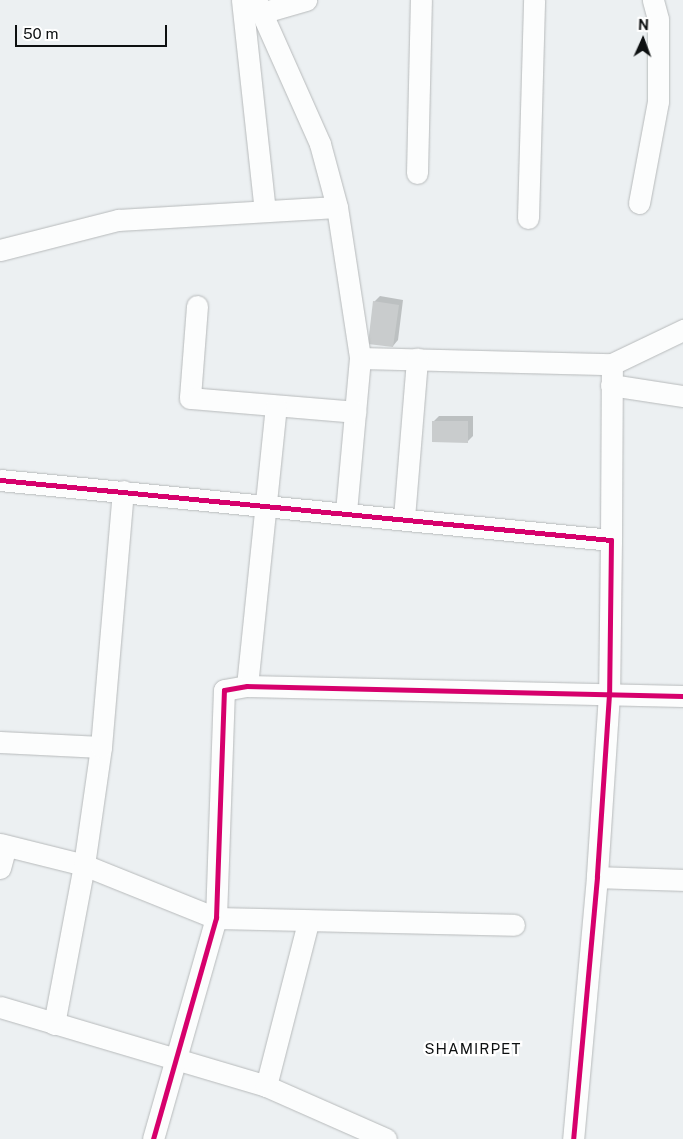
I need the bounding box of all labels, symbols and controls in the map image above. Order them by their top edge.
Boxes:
scale bar [18,15,170,47]
north arrow [618,15,668,65]
text: N [638,17,649,33]
text: 50 m [23,25,58,42]
district label: SHAMIRPET [423,1040,523,1058]

